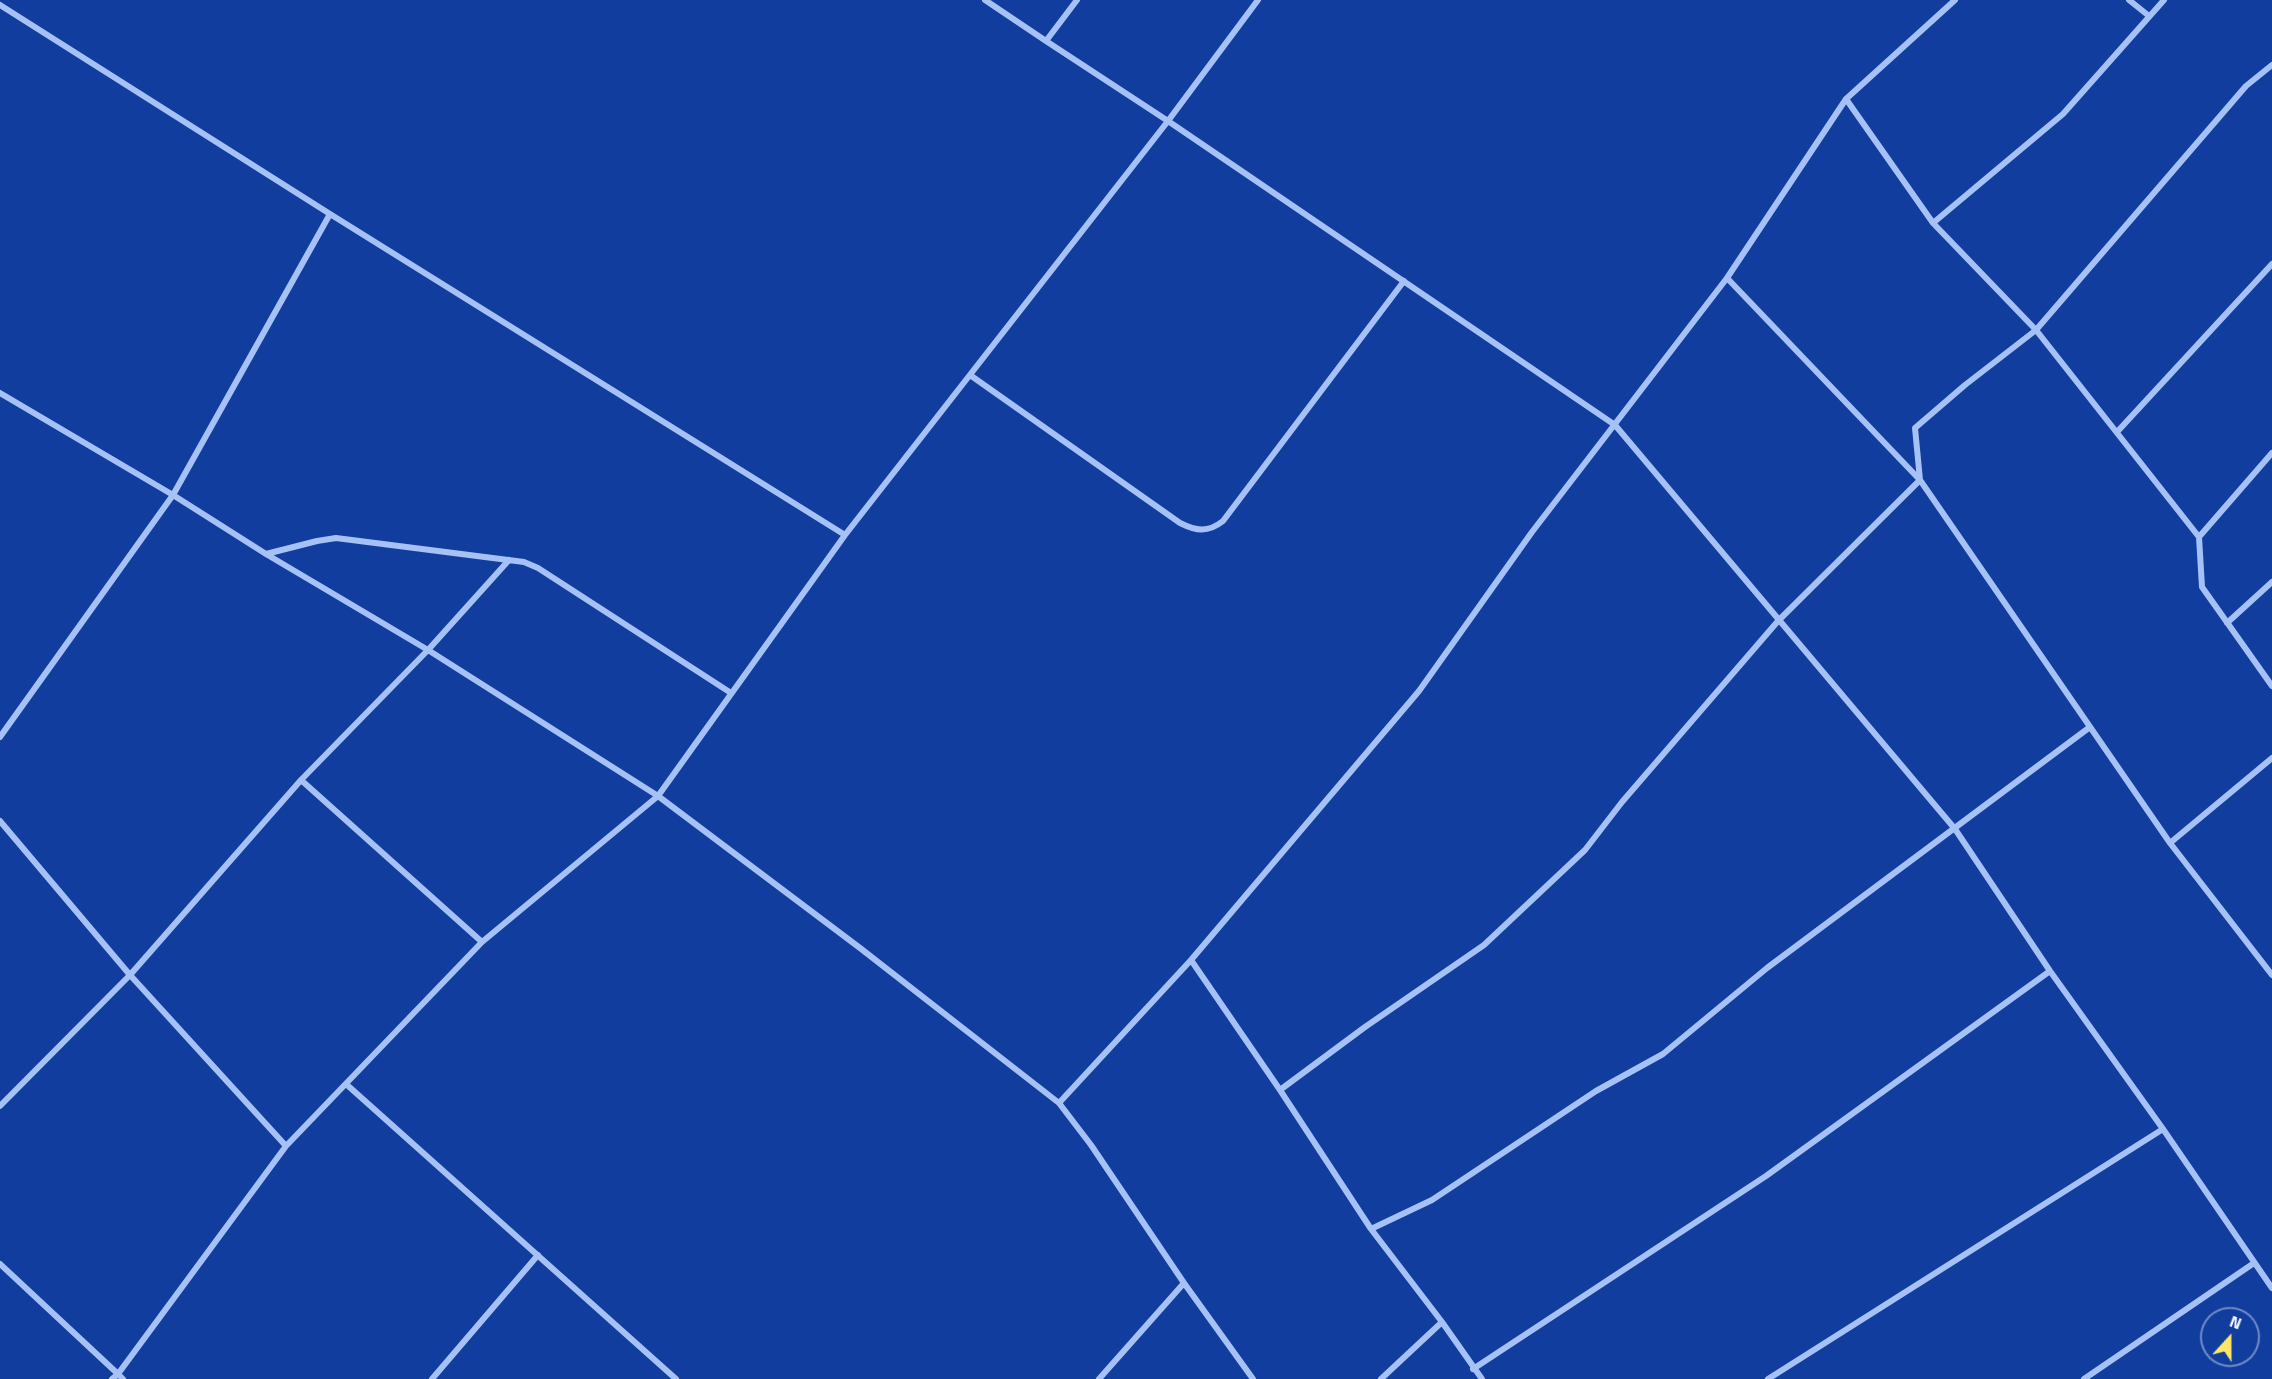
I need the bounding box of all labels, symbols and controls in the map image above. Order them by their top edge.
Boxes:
north arrow [2200,1307,2260,1367]
text: N [2226,1309,2245,1335]

